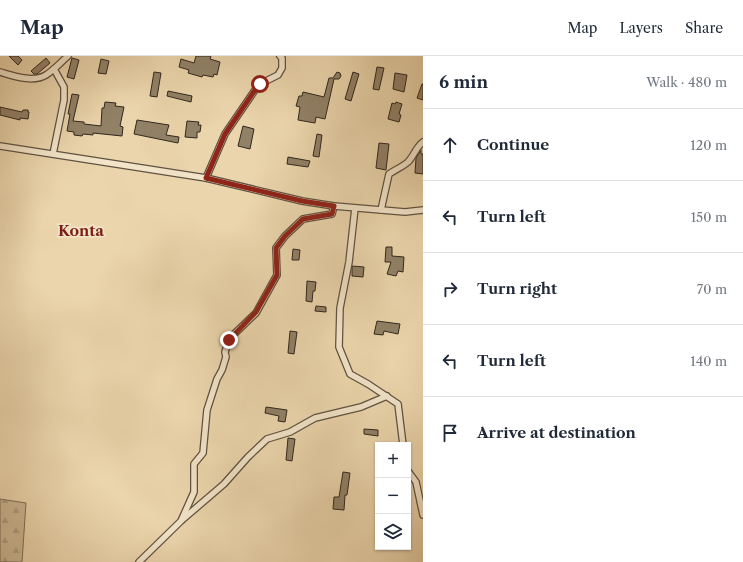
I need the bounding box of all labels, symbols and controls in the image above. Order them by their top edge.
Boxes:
text: Map [20,16,64,39]
text: Map [567,19,597,37]
text: Layers [619,19,663,37]
text: Share [685,19,723,37]
text: 6 min [439,72,488,92]
text: Walk · 480 m [646,74,727,90]
route start [251,75,269,93]
icon: ahead [439,134,461,156]
text: Continue [477,135,549,154]
text: 120 m [690,137,727,153]
icon: left [439,206,461,228]
text: Turn left [477,207,546,226]
text: 150 m [691,209,727,225]
district label: Konta [58,221,104,240]
icon: right [439,278,461,300]
text: Turn right [477,279,557,298]
text: 70 m [697,281,727,297]
route end [220,331,238,349]
icon: left [439,350,461,372]
text: Turn left [477,351,546,370]
text: 140 m [690,353,727,369]
icon: arrive [439,422,461,444]
text: Arrive at destination [477,423,636,442]
map controls [375,442,411,550]
button: + [375,442,411,478]
button: − [375,478,411,514]
button: layers [375,514,411,550]

